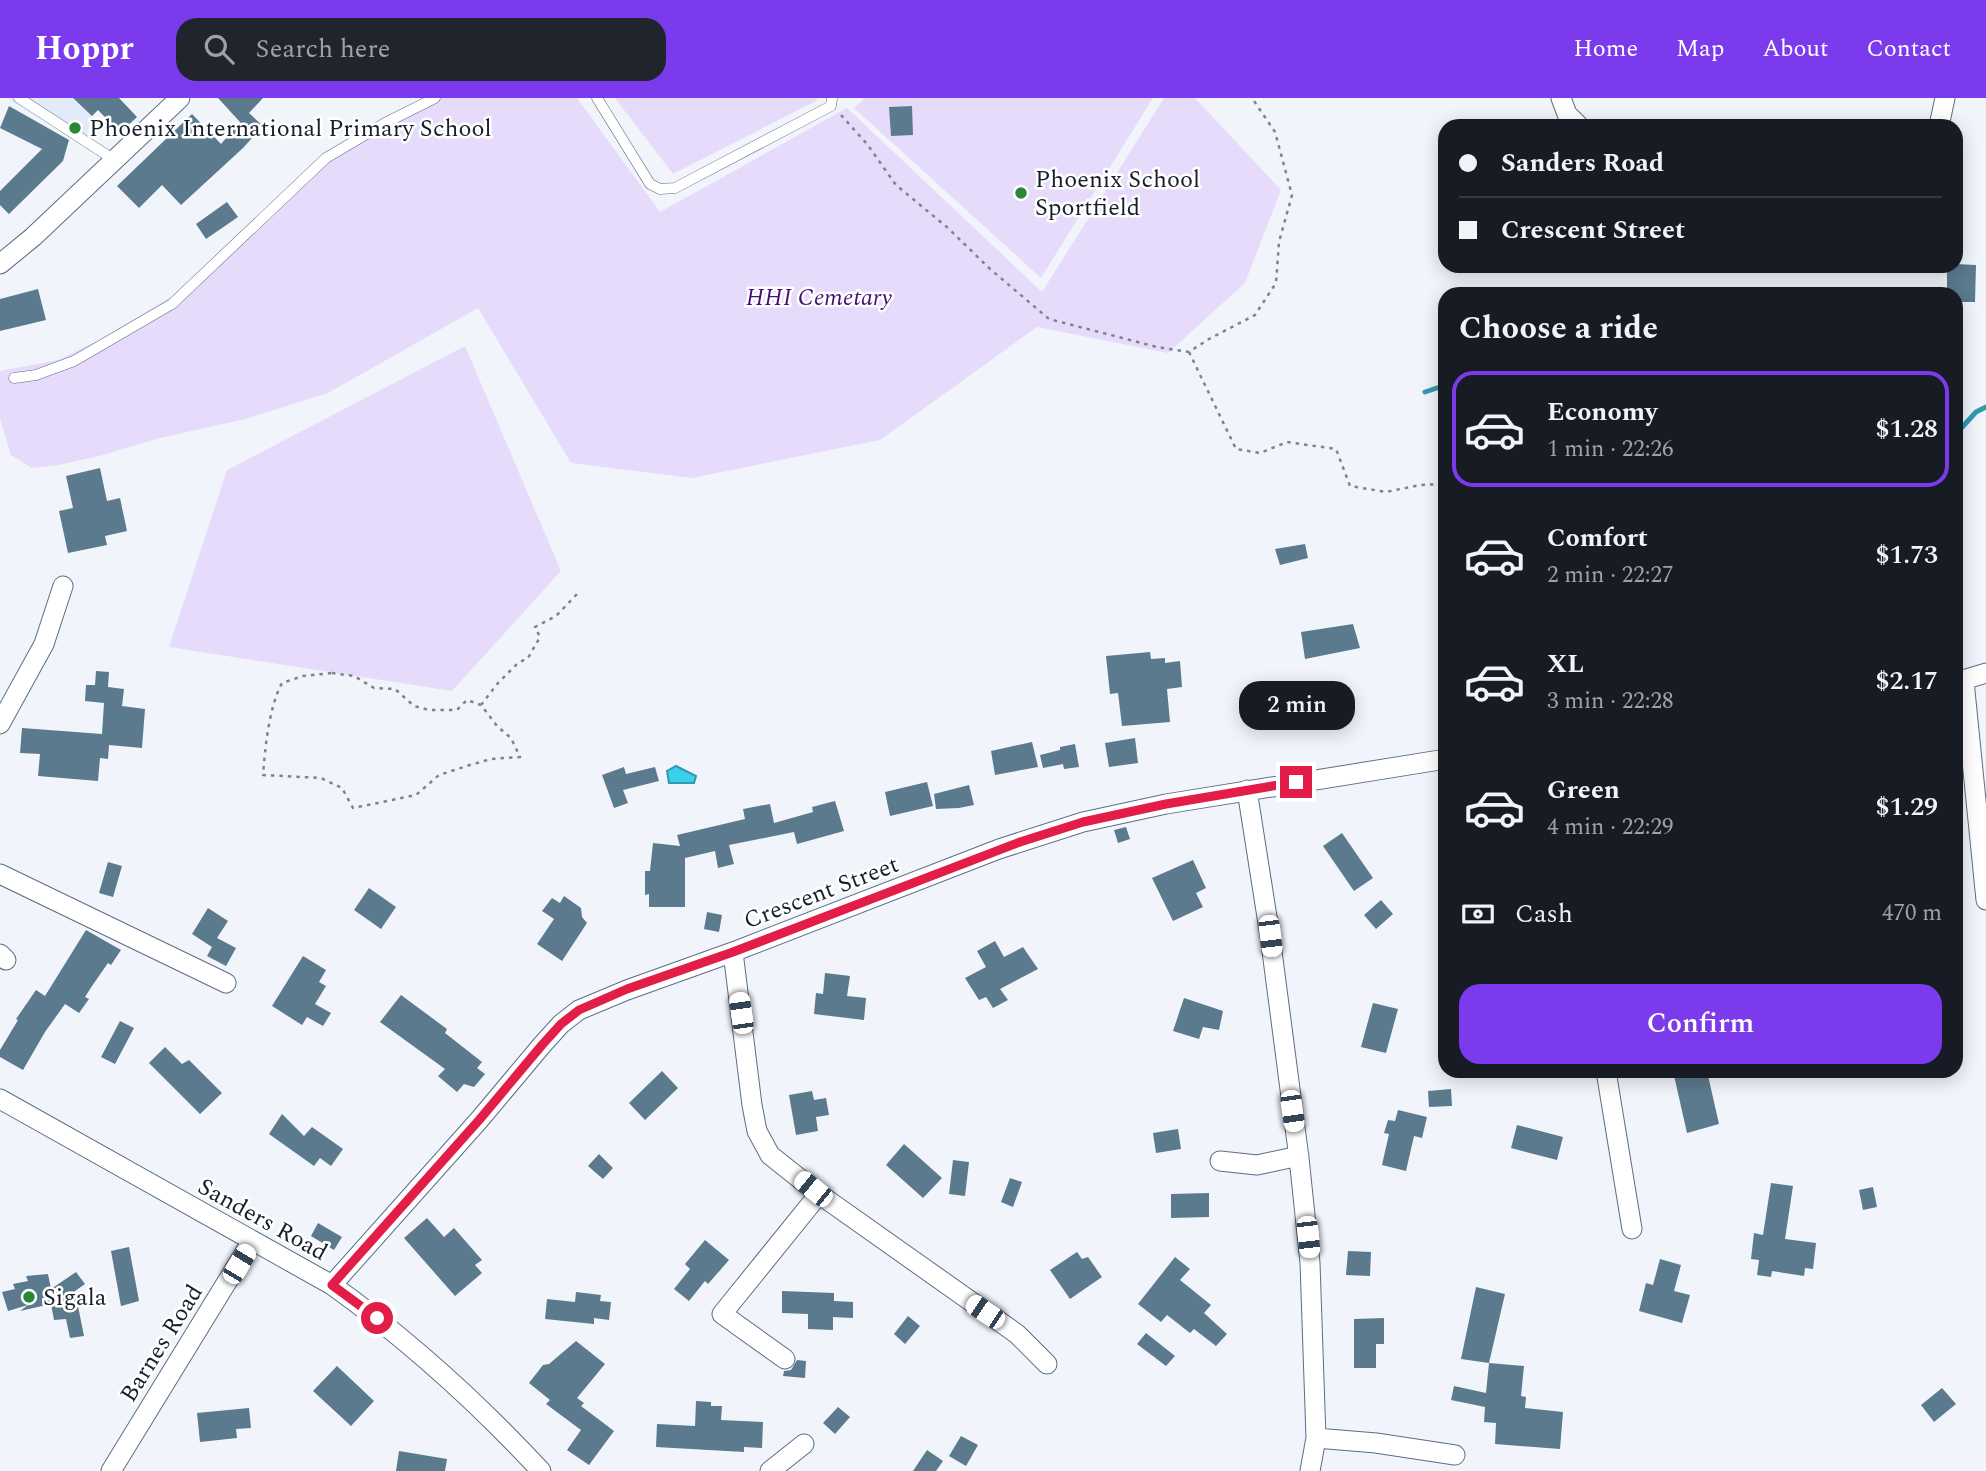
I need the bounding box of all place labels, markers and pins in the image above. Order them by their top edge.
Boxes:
place label: Phoenix International Primary School [89,111,491,147]
marker: Phoenix International Primary School [67,120,83,136]
place label: Phoenix School Sportfield [1035,162,1200,226]
marker: Phoenix School Sportfield [1013,185,1029,201]
place label: Sigala [43,1280,107,1316]
marker: Sigala [21,1289,37,1305]

